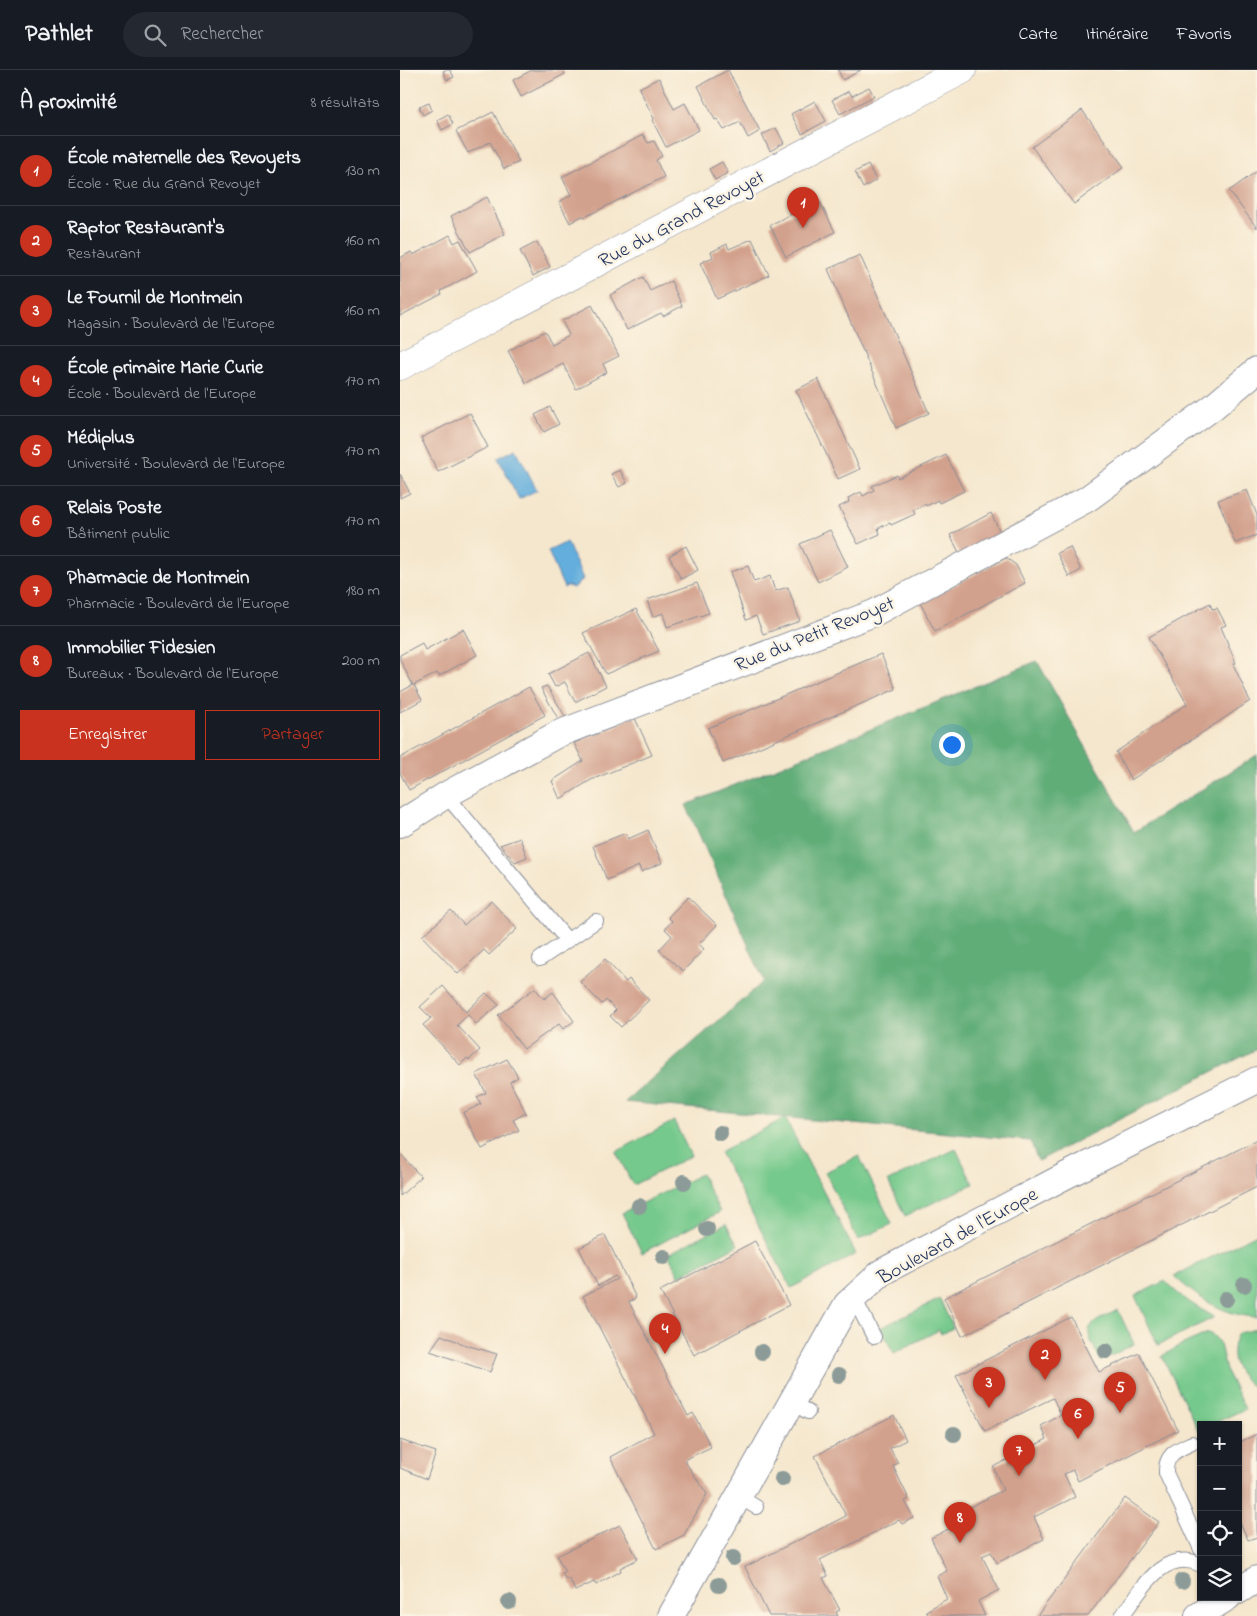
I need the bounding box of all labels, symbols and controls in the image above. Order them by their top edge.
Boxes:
search box [123,12,473,57]
text: Pathlet [25,17,93,52]
icon: search [141,21,169,49]
text: Rechercher [181,21,263,48]
text: Carte [1018,22,1058,48]
text: Itinéraire [1086,22,1148,48]
text: Favoris [1176,22,1232,48]
text: À proximité [20,88,117,118]
text: 8 résultats [310,91,380,115]
text: École maternelle des Revoyets [67,145,301,172]
text: 1 [33,159,39,183]
text: 130 m [345,159,380,183]
street label: Rue du Grand Revoyet [594,164,771,276]
text: École · Rue du Grand Revoyet [67,172,261,196]
pin: 1 [787,187,819,228]
text: Raptor Restaurant's [67,215,225,242]
text: 2 [32,229,40,253]
text: 160 m [345,229,380,253]
text: Restaurant [67,242,141,266]
text: Le Fournil de Montmein [67,285,242,312]
text: 3 [33,299,39,323]
text: 160 m [345,299,380,323]
text: Magasin · Boulevard de l'Europe [67,312,275,336]
text: École primaire Marie Curie [67,355,263,382]
text: 4 [33,369,39,393]
text: 170 m [345,369,380,393]
text: École · Boulevard de l'Europe [67,382,256,406]
text: Médiplus [67,425,135,452]
text: 5 [31,439,41,463]
text: 170 m [345,439,380,463]
text: Université · Boulevard de l'Europe [67,452,285,476]
text: Relais Poste [67,495,162,522]
text: 6 [32,509,40,533]
text: 170 m [345,509,380,533]
text: Bâtiment public [67,522,170,546]
text: Pharmacie de Montmein [67,565,249,592]
text: 7 [33,579,39,603]
text: 180 m [346,579,380,603]
street label: Rue du Petit Revoyet [731,590,900,681]
text: Pharmacie · Boulevard de l'Europe [67,592,289,616]
text: Immobilier Fidesien [67,635,215,662]
text: 8 [33,649,39,673]
text: 200 m [342,649,380,673]
text: Bureaux · Boulevard de l'Europe [67,662,279,686]
button: Enregistrer [20,710,195,760]
button: Partager [205,710,380,760]
your location [939,732,965,758]
street label: Boulevard de l'Europe [872,1181,1044,1294]
pin: 4 [649,1313,681,1354]
pin: 2 [1029,1339,1061,1380]
pin: 3 [973,1367,1005,1408]
pin: 5 [1104,1372,1136,1413]
pin: 6 [1062,1398,1094,1439]
map controls [1197,1421,1242,1601]
button: + [1197,1421,1242,1466]
pin: 7 [1003,1435,1035,1476]
button: − [1197,1466,1242,1511]
pin: 8 [944,1502,976,1543]
button: locate [1197,1511,1242,1556]
button: layers [1197,1556,1242,1601]

